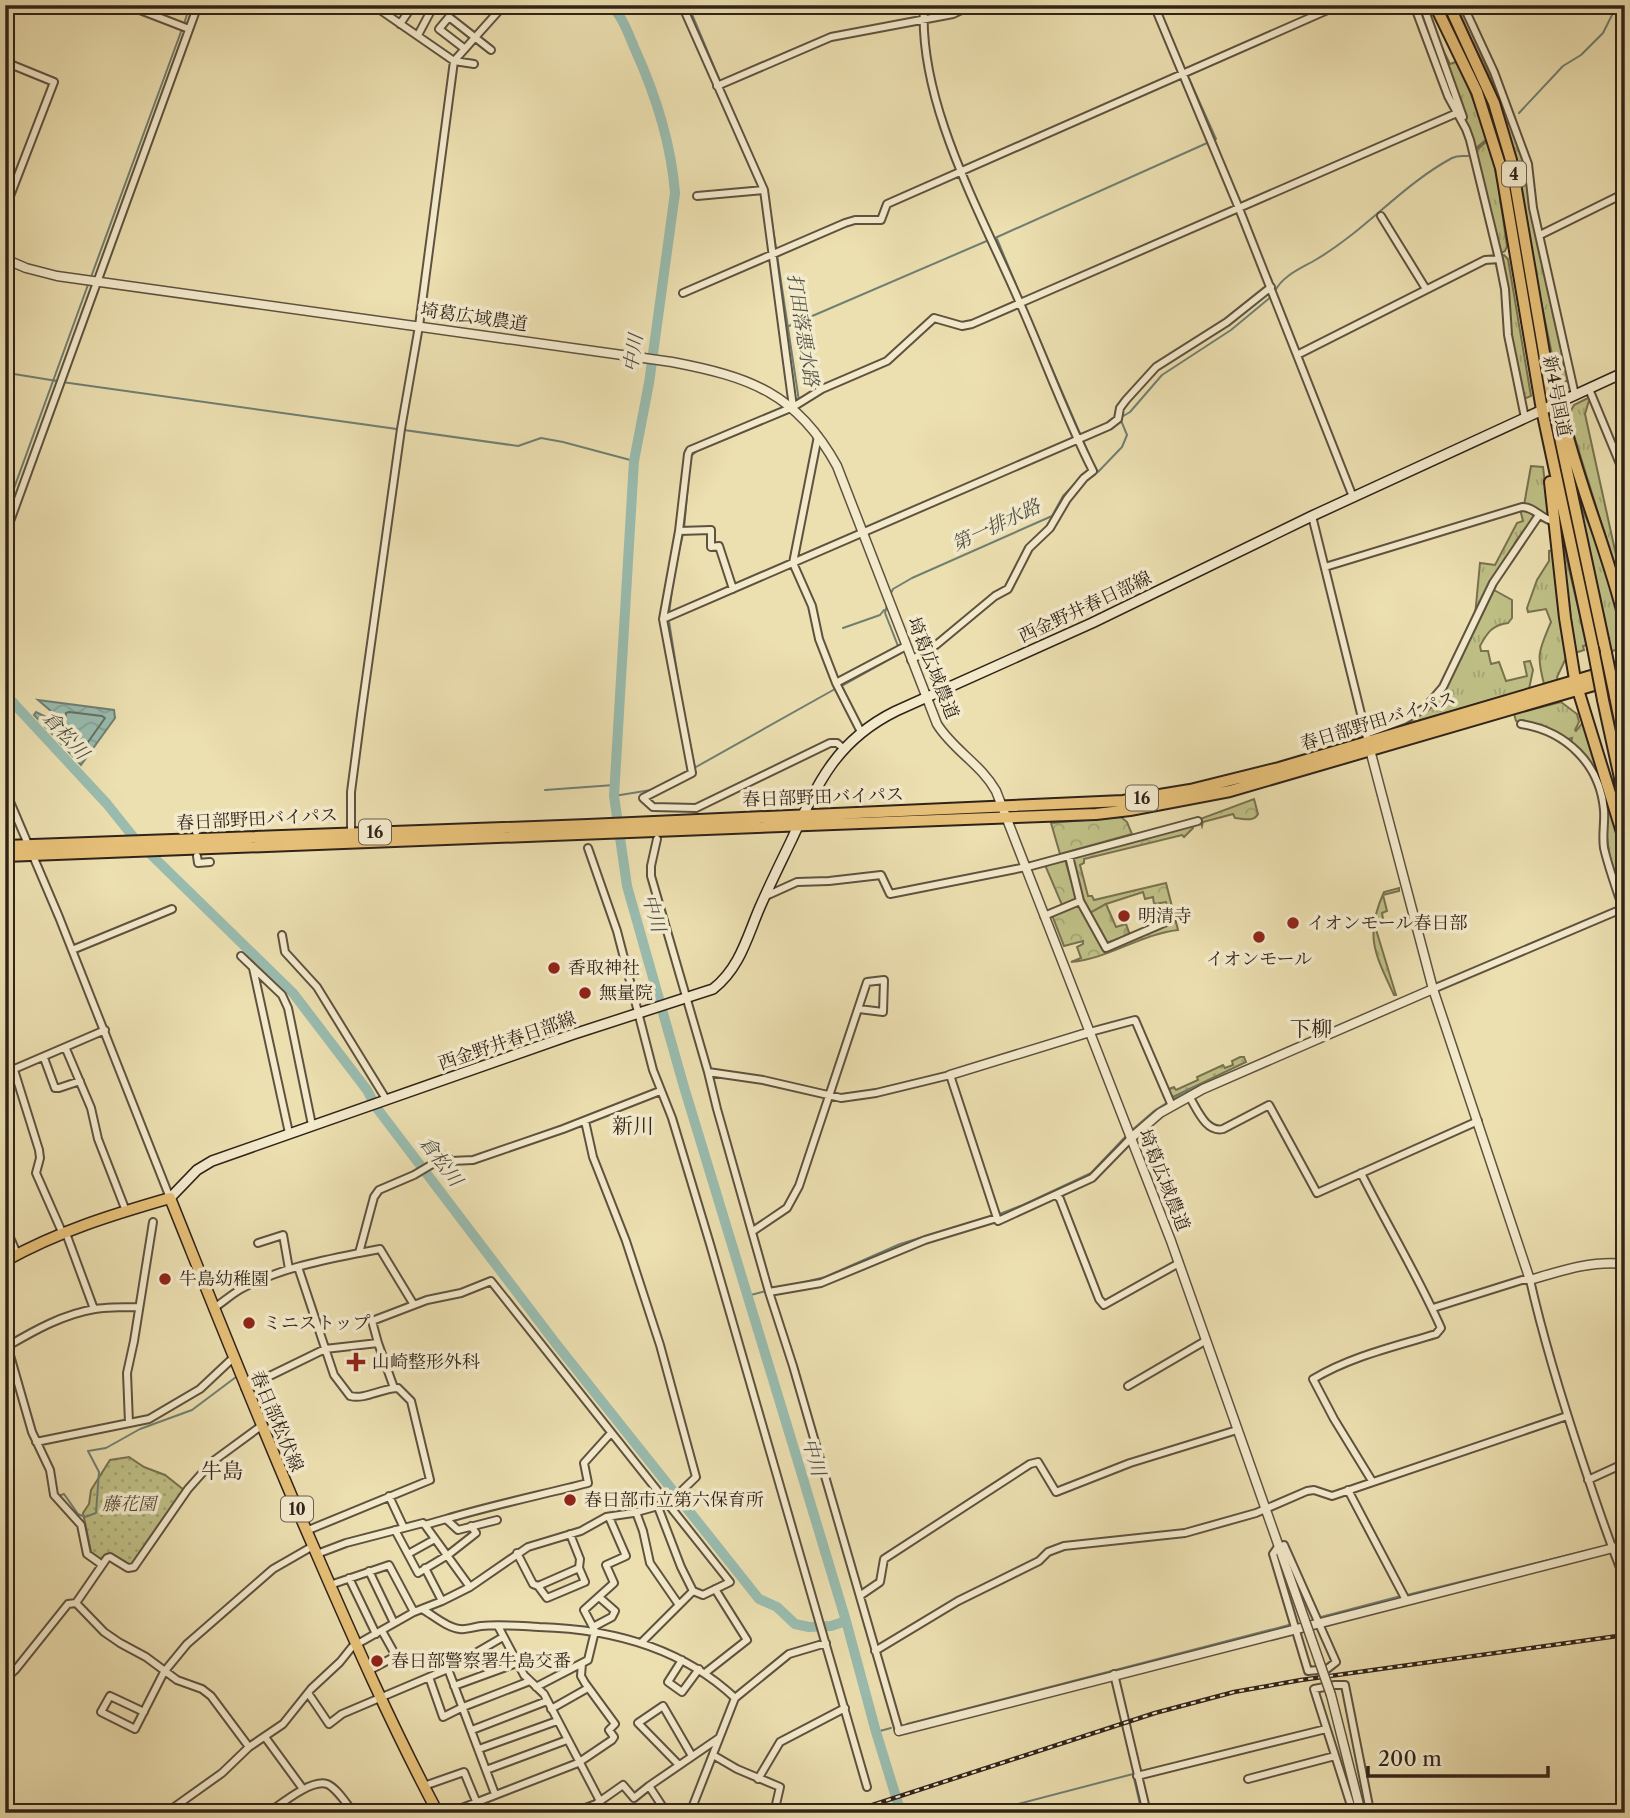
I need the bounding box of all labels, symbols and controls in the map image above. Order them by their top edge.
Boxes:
road number: 4 [1502,162,1526,186]
water label: 打田落悪水路 [783,272,824,390]
street label: 埼葛広域農道 [419,299,529,335]
water label: 中川 [619,330,648,374]
street label: 新4号国道 [1538,353,1576,439]
water label: 第一排水路 [948,494,1046,556]
street label: 西金野井春日部線 [1015,567,1155,647]
street label: 埼葛広域農道 [903,614,963,722]
street label: 春日部野田バイパス [1297,687,1459,755]
water label: 倉松川 [38,706,95,765]
street label: 春日部野田バイパス [742,783,904,811]
road number: 16 [1126,786,1158,810]
street label: 春日部野田バイパス [176,804,338,834]
road number: 16 [359,820,391,845]
water label: 中川 [638,892,671,936]
place label: 明清寺 [1138,905,1192,927]
marker: 明清寺 [1116,908,1132,924]
place label: イオンモール春日部 [1307,912,1467,934]
marker: イオンモール春日部 [1285,915,1301,931]
marker: イオンモール [1251,929,1267,945]
place label: イオンモール [1206,948,1312,970]
place label: 香取神社 [568,957,640,979]
marker: 香取神社 [546,960,562,976]
place label: 無量院 [599,982,653,1004]
marker: 無量院 [577,985,593,1001]
street label: 西金野井春日部線 [435,1007,579,1075]
district label: 下柳 [1290,1016,1332,1041]
district label: 新川 [612,1113,654,1138]
street label: 埼葛広域農道 [1134,1126,1194,1234]
water label: 倉松川 [415,1131,469,1192]
place label: 牛島幼稚園 [179,1268,269,1290]
marker: 牛島幼稚園 [157,1271,173,1287]
place label: ミニストップ [263,1312,370,1334]
marker: ミニストップ [241,1315,257,1331]
place label: 山崎整形外科 [372,1351,480,1373]
marker: 山崎整形外科 [346,1352,366,1372]
street label: 春日部松伏線 [246,1367,308,1475]
water label: 中川 [798,1436,831,1480]
district label: 牛島 [201,1458,243,1483]
place label: 春日部市立第六保育所 [584,1489,764,1511]
marker: 春日部市立第六保育所 [562,1492,578,1508]
park label: 藤花園 [102,1493,159,1515]
road number: 10 [281,1497,313,1522]
place label: 春日部警察署牛島交番 [391,1650,571,1672]
marker: 春日部警察署牛島交番 [369,1653,385,1669]
scale bar [1368,1734,1548,1778]
text: 200 m [1378,1746,1442,1771]

